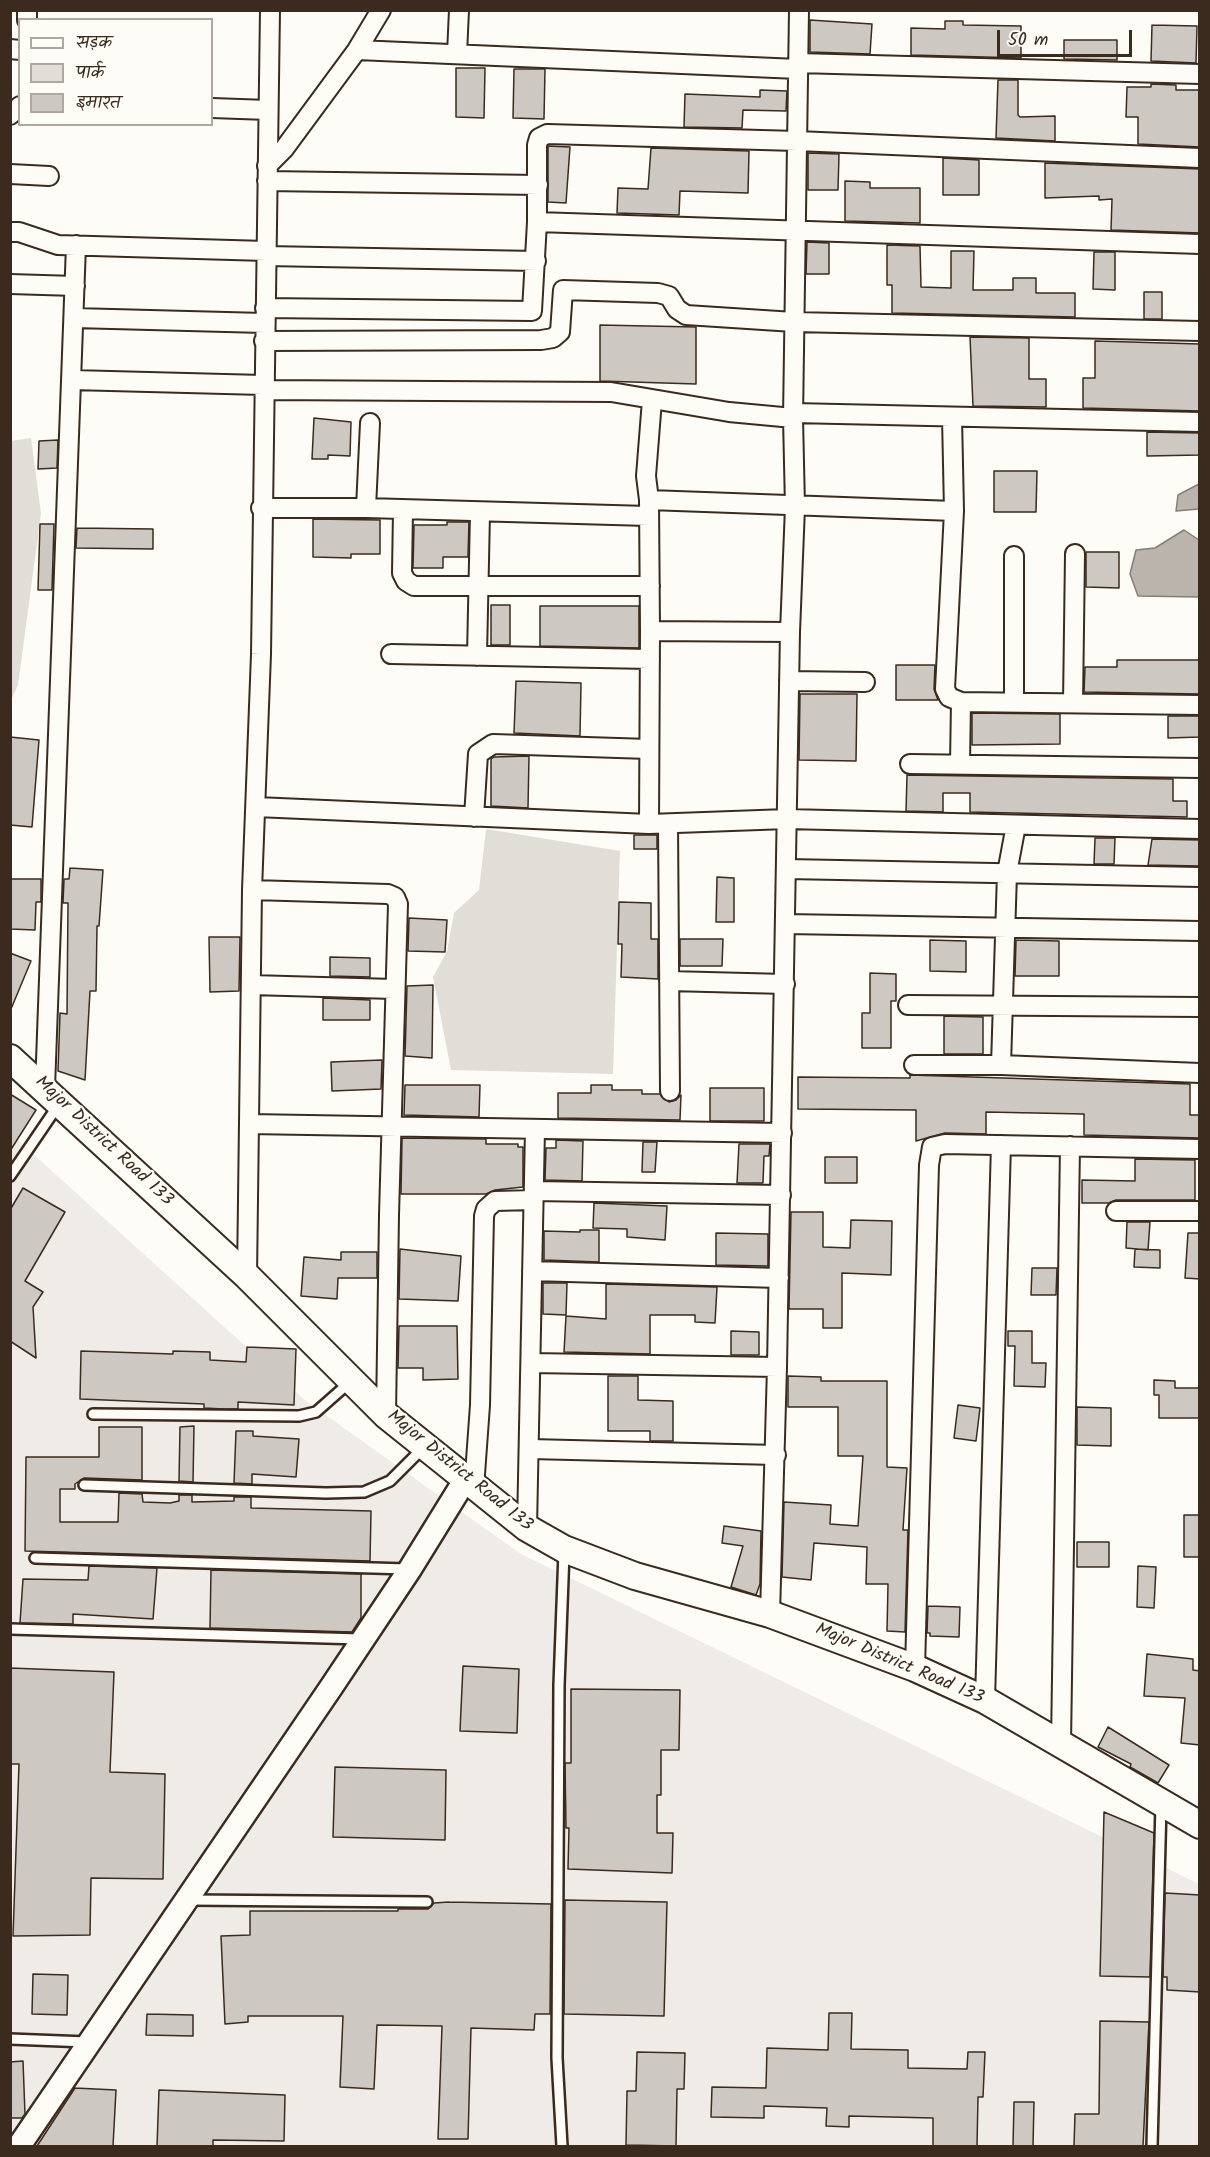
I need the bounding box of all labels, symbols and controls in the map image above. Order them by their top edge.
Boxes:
legend [18,18,213,126]
scale bar [1000,18,1135,56]
text: 50 m [1008,26,1048,55]
text: सड़क [76,29,112,58]
text: पार्क [76,59,105,88]
text: इमारत [76,89,120,118]
street label: Major District Road 133 [29,1072,177,1212]
street label: Major District Road 133 [382,1407,536,1537]
street label: Major District Road 133 [811,1620,987,1710]

